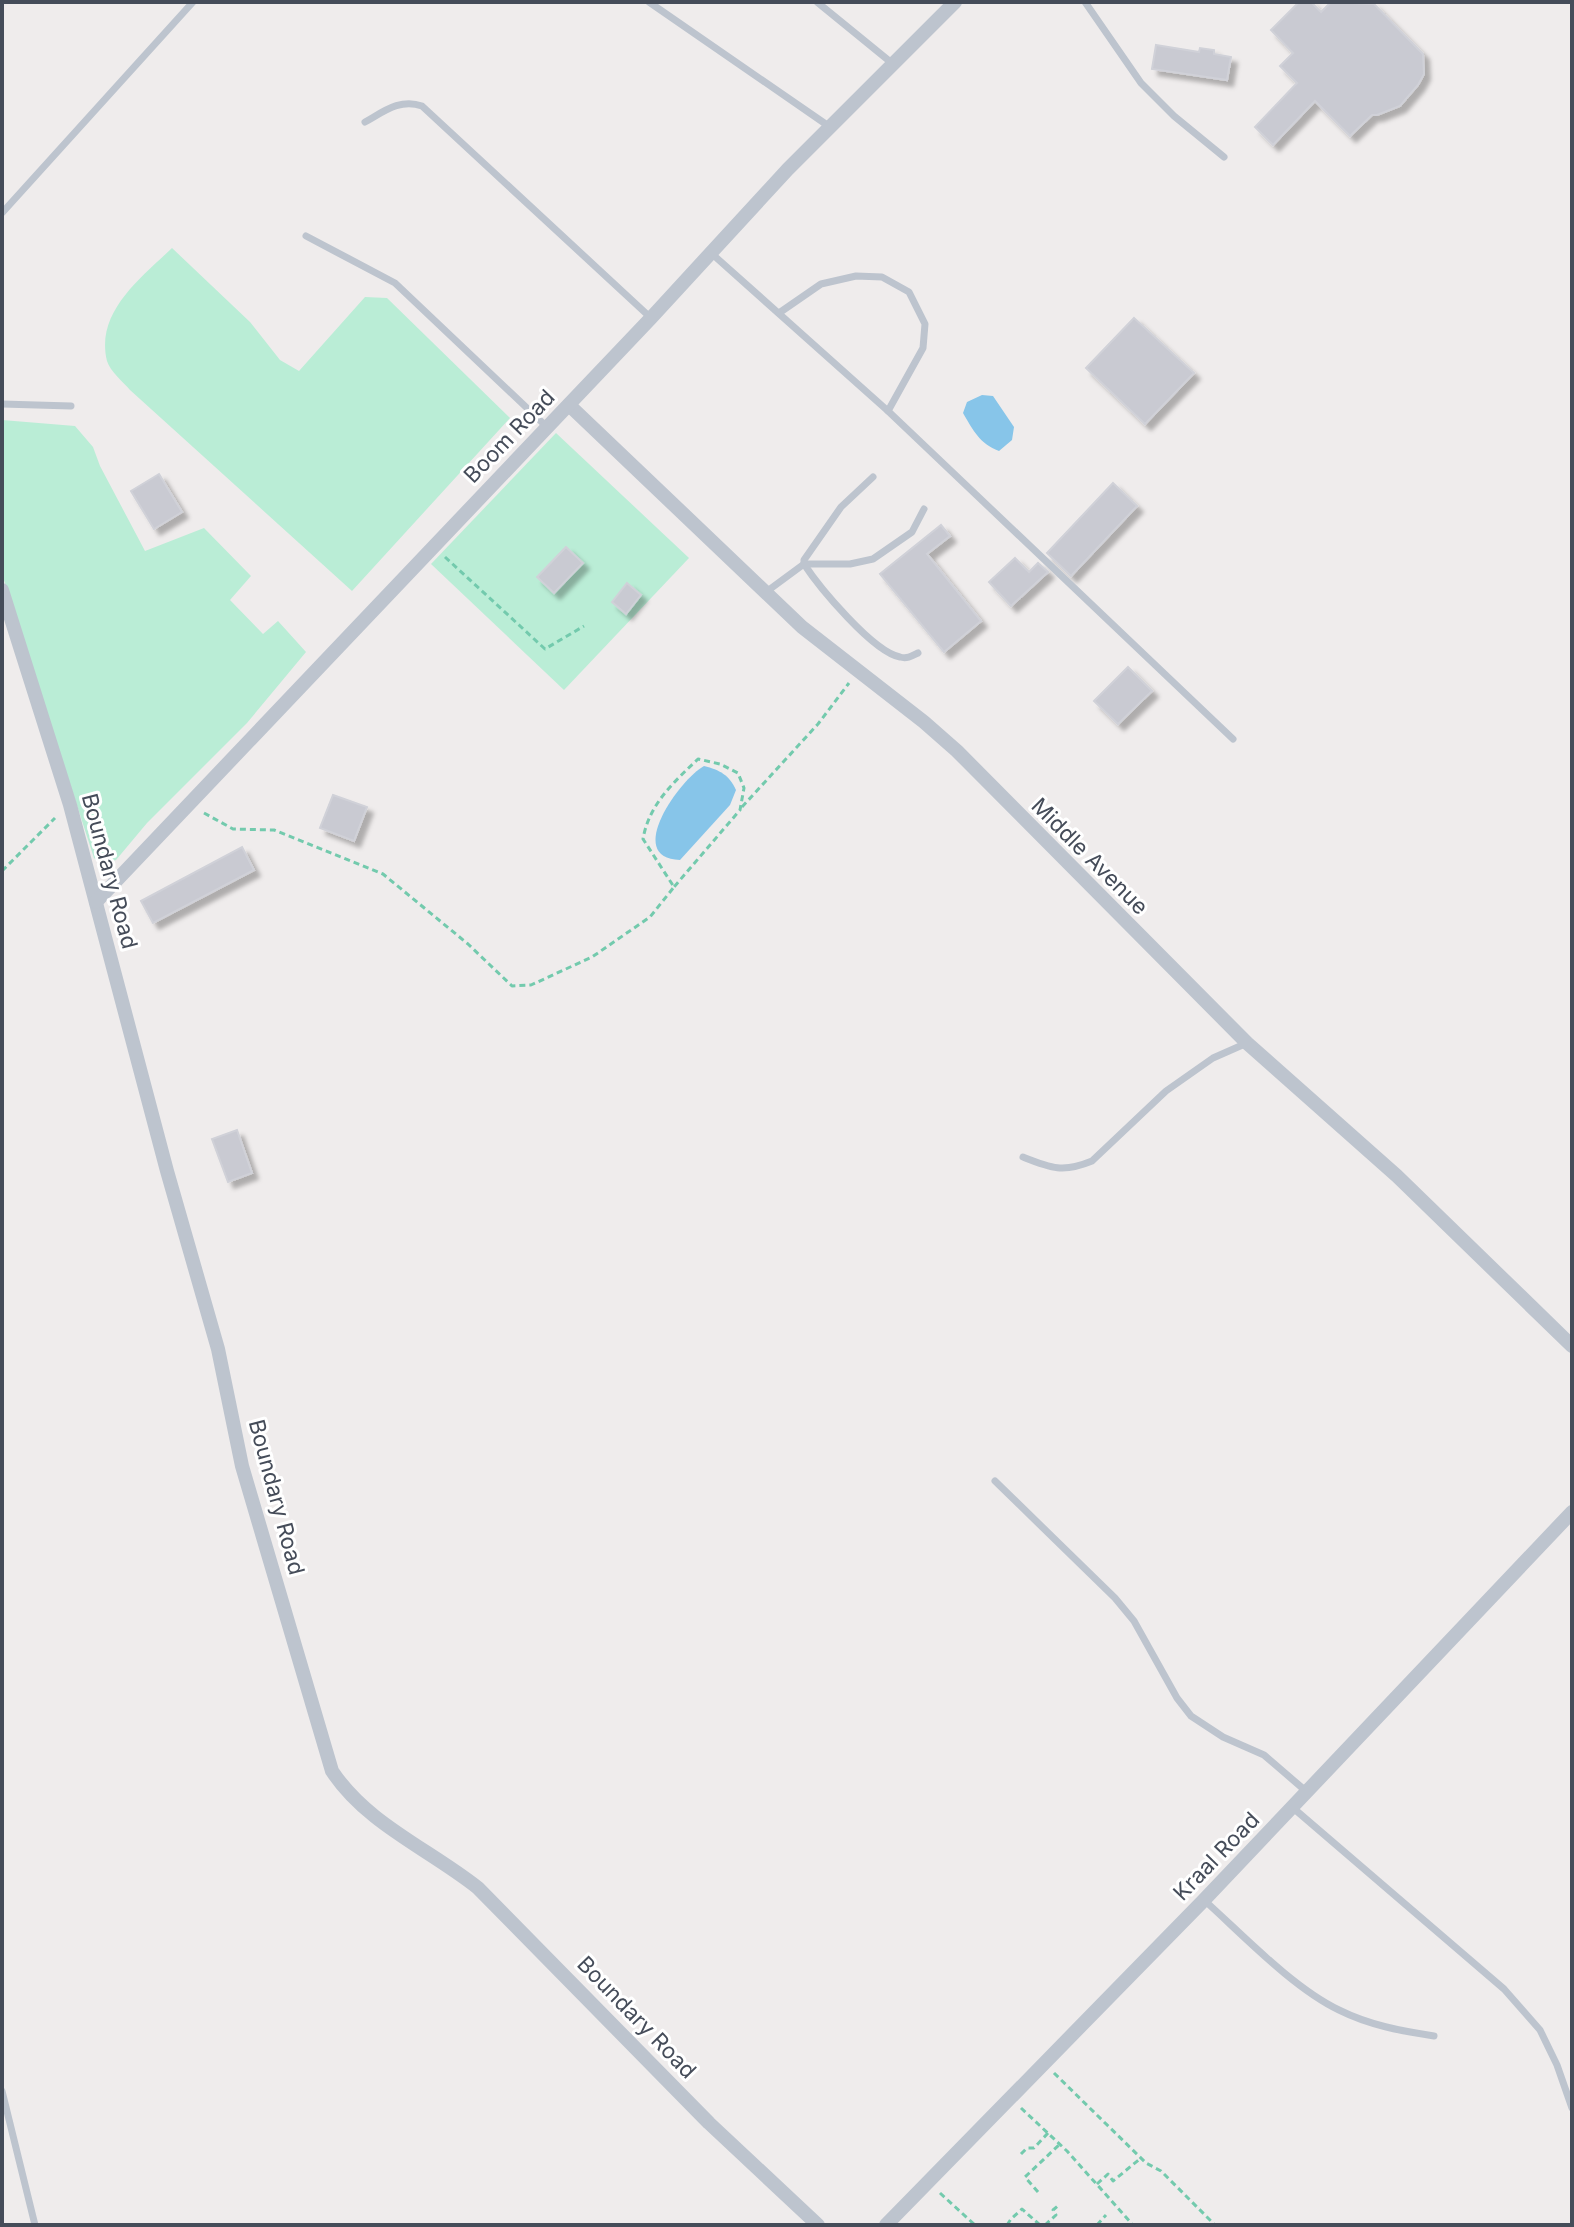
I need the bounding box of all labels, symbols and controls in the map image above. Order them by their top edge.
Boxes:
street label: Boom Road [458,384,560,488]
street label: Boundary Road [77,791,143,951]
street label: Middle Avenue [1026,792,1154,920]
street label: Boundary Road [244,1417,310,1577]
street label: Kraal Road [1168,1807,1264,1905]
street label: Boundary Road [572,1951,702,2083]

